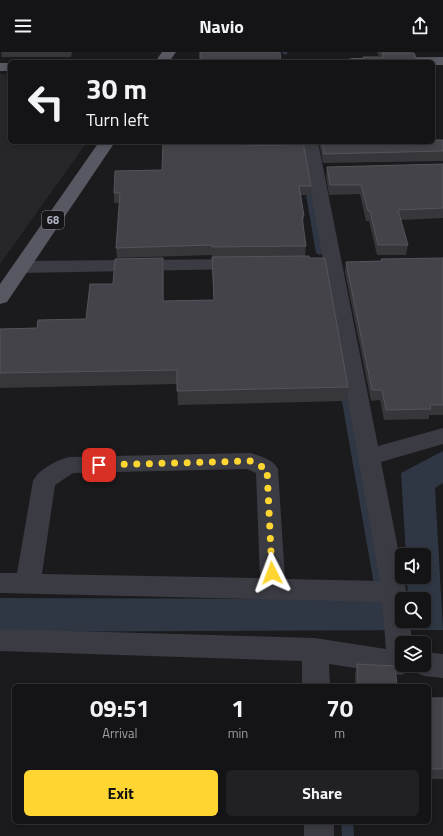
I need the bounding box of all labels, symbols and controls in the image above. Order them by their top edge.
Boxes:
text: Navio [199,13,244,40]
icon: menu [12,15,34,37]
icon: share [409,15,431,37]
text: 30 m [86,67,147,110]
icon: left [20,76,72,128]
text: Turn left [86,106,149,133]
road number: 68 [42,211,64,229]
pin [82,448,116,482]
icon: arrive [88,454,110,476]
map controls [395,548,431,672]
button: sound [395,548,431,584]
position arrow [251,552,293,594]
button: search [395,592,431,628]
button: layers [395,636,431,672]
text: 09:51 [90,690,150,726]
text: 1 [231,690,245,726]
text: 70 [326,690,353,726]
text: Arrival [102,723,137,743]
text: min [228,723,248,743]
text: m [334,723,345,743]
button: Exit [24,770,218,816]
button: Share [226,770,419,816]

